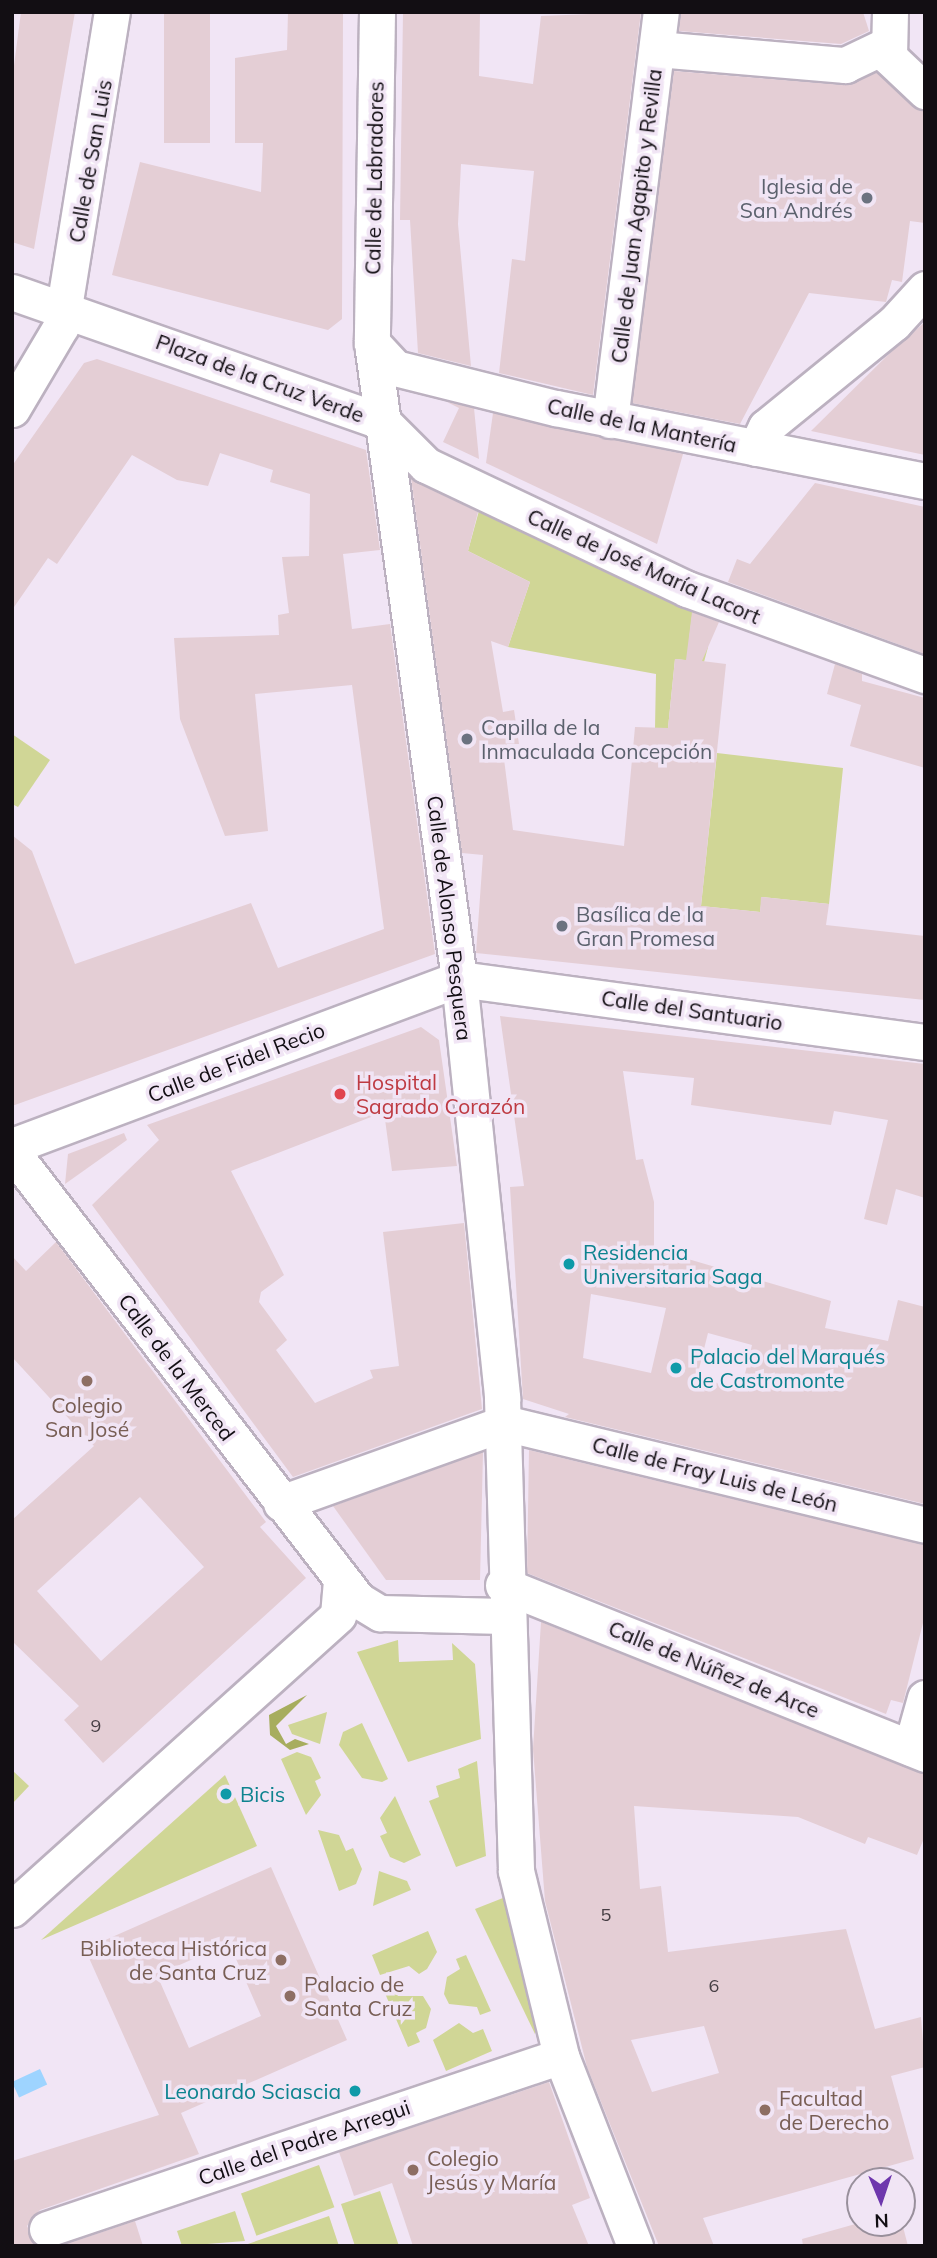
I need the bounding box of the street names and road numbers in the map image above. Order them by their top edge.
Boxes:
street label: Calle de Juan Agapito y Revilla [605,67,667,365]
street label: Calle de San Luis [63,77,117,245]
street label: Calle de Labradores [360,81,388,275]
street label: Plaza de la Cruz Verde [153,329,367,427]
street label: Calle de la Mantería [545,393,739,457]
street label: Calle de José María Lacort [524,503,764,629]
street label: Calle de Alonso Pesquera [422,794,478,1042]
street label: Calle del Santuario [600,985,784,1035]
street label: Calle de Fidel Recio [144,1017,328,1107]
street label: Calle de la Merced [114,1289,240,1445]
street label: Calle de Fray Luis de León [590,1431,840,1517]
street label: Calle de Núñez de Arce [605,1615,823,1723]
street label: Calle del Padre Arregui [195,2094,413,2190]

